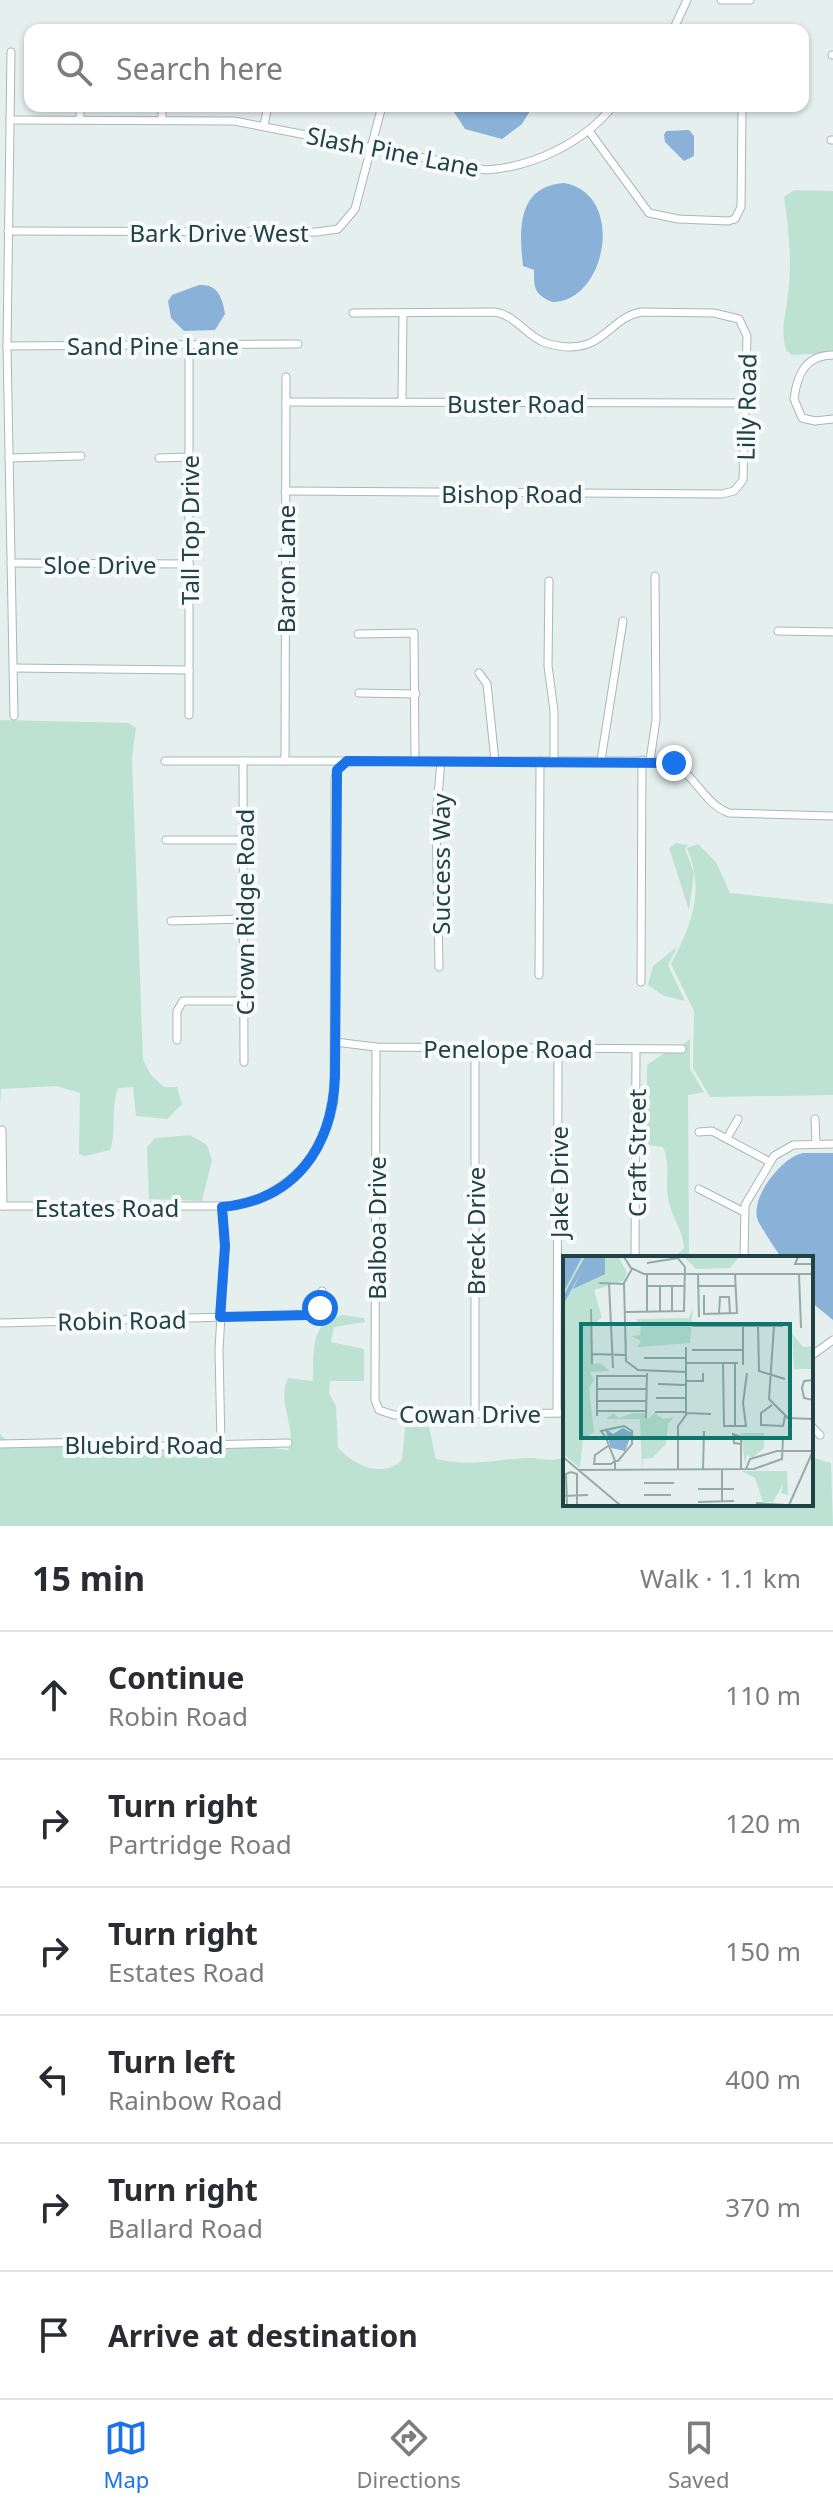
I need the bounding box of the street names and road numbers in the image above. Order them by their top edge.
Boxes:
street label: Slash Pine Lane [304,118,482,184]
street label: Bark Drive West [129,216,309,249]
street label: Sand Pine Lane [67,329,239,362]
street label: Lilly Road [729,353,763,461]
street label: Buster Road [447,387,585,420]
street label: Tall Top Drive [173,455,206,605]
street label: Bishop Road [441,477,583,510]
street label: Baron Lane [269,505,302,633]
street label: Sloe Drive [43,548,157,581]
street label: Success Way [424,793,457,935]
street label: Crown Ridge Road [228,809,261,1015]
street label: Penelope Road [423,1032,593,1065]
street label: Craft Street [620,1089,653,1217]
street label: Jake Drive [542,1126,575,1240]
street label: Balboa Drive [360,1156,393,1300]
street label: Breck Drive [459,1167,492,1295]
street label: Estates Road [35,1191,179,1224]
street label: Robin Road [57,1302,187,1338]
street label: Cowan Drive [399,1397,541,1430]
street label: Bluebird Road [64,1428,224,1461]

